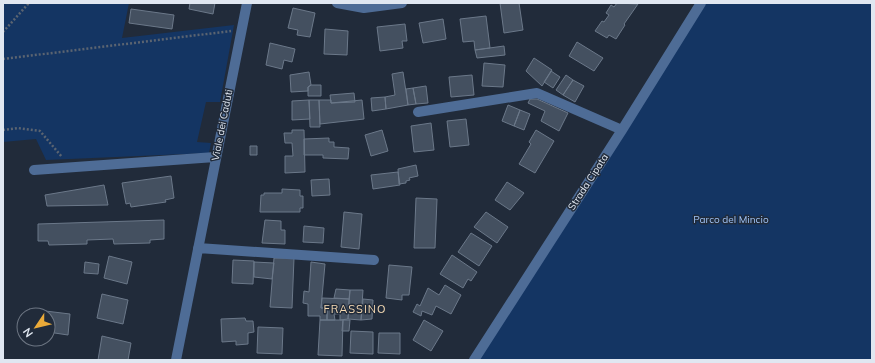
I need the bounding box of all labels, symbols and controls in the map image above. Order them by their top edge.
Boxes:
street label: Viale dei Caduti [209,88,235,162]
street label: Strada Cipata [565,151,611,213]
park label: Parco del Mincio [693,213,769,226]
district label: FRASSINO [324,302,386,316]
north arrow [16,307,56,347]
text: N [20,325,36,340]

